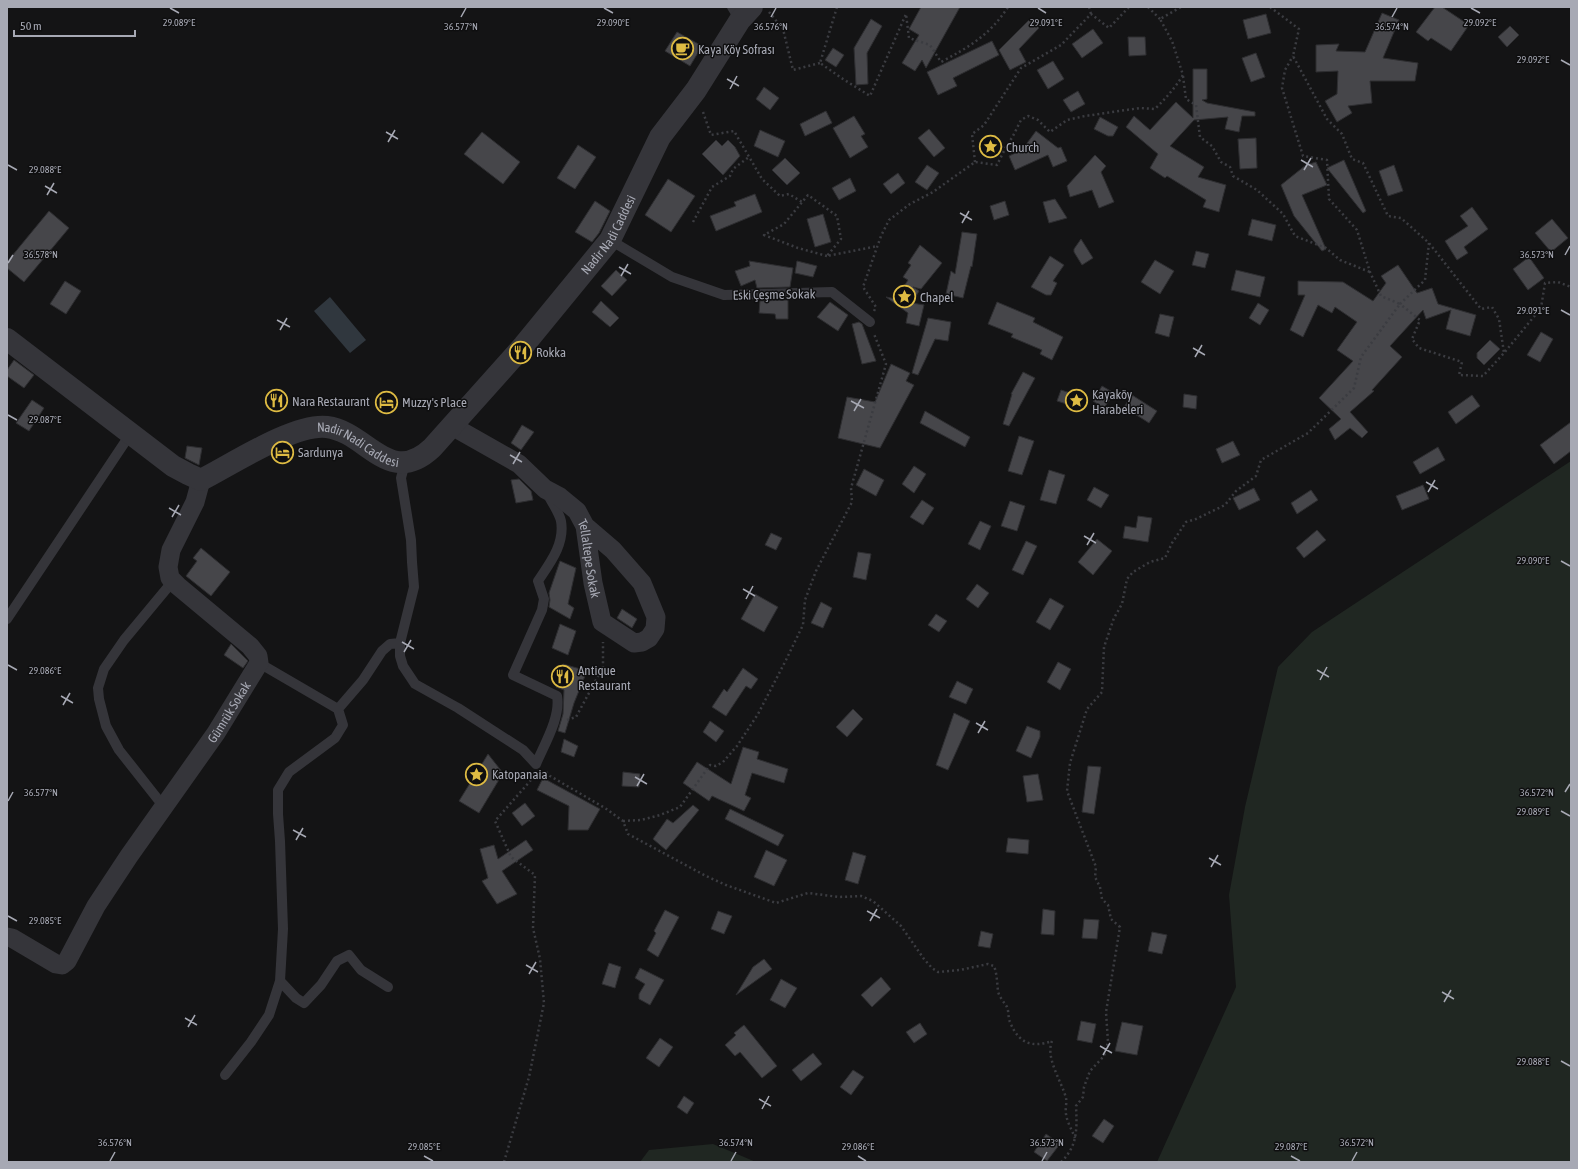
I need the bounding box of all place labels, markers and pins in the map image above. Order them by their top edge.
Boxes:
cafe icon: Kaya Köy Sofrası [670,36,696,62]
place label: Kaya Köy Sofrası [698,42,775,57]
place icon: Church [978,134,1004,160]
place label: Church [1006,140,1039,155]
place icon: Chapel [891,284,917,310]
place label: Chapel [920,290,954,305]
restaurant icon: Rokka [508,339,534,365]
place label: Rokka [536,345,566,360]
place label: Kayaköy Harabeleri [1092,387,1143,417]
restaurant icon: Nara Restaurant [264,388,290,414]
place icon: Kayaköy Harabeleri [1063,388,1089,414]
hotel icon: Muzzy's Place [374,389,400,415]
place label: Nara Restaurant [292,394,370,409]
place label: Muzzy's Place [402,395,467,410]
hotel icon: Sardunya [269,439,295,465]
place label: Sardunya [298,445,343,460]
place label: Antique Restaurant [578,663,631,693]
restaurant icon: Antique Restaurant [549,664,575,690]
place icon: Katopanaia [463,761,489,787]
place label: Katopanaia [492,767,547,782]

